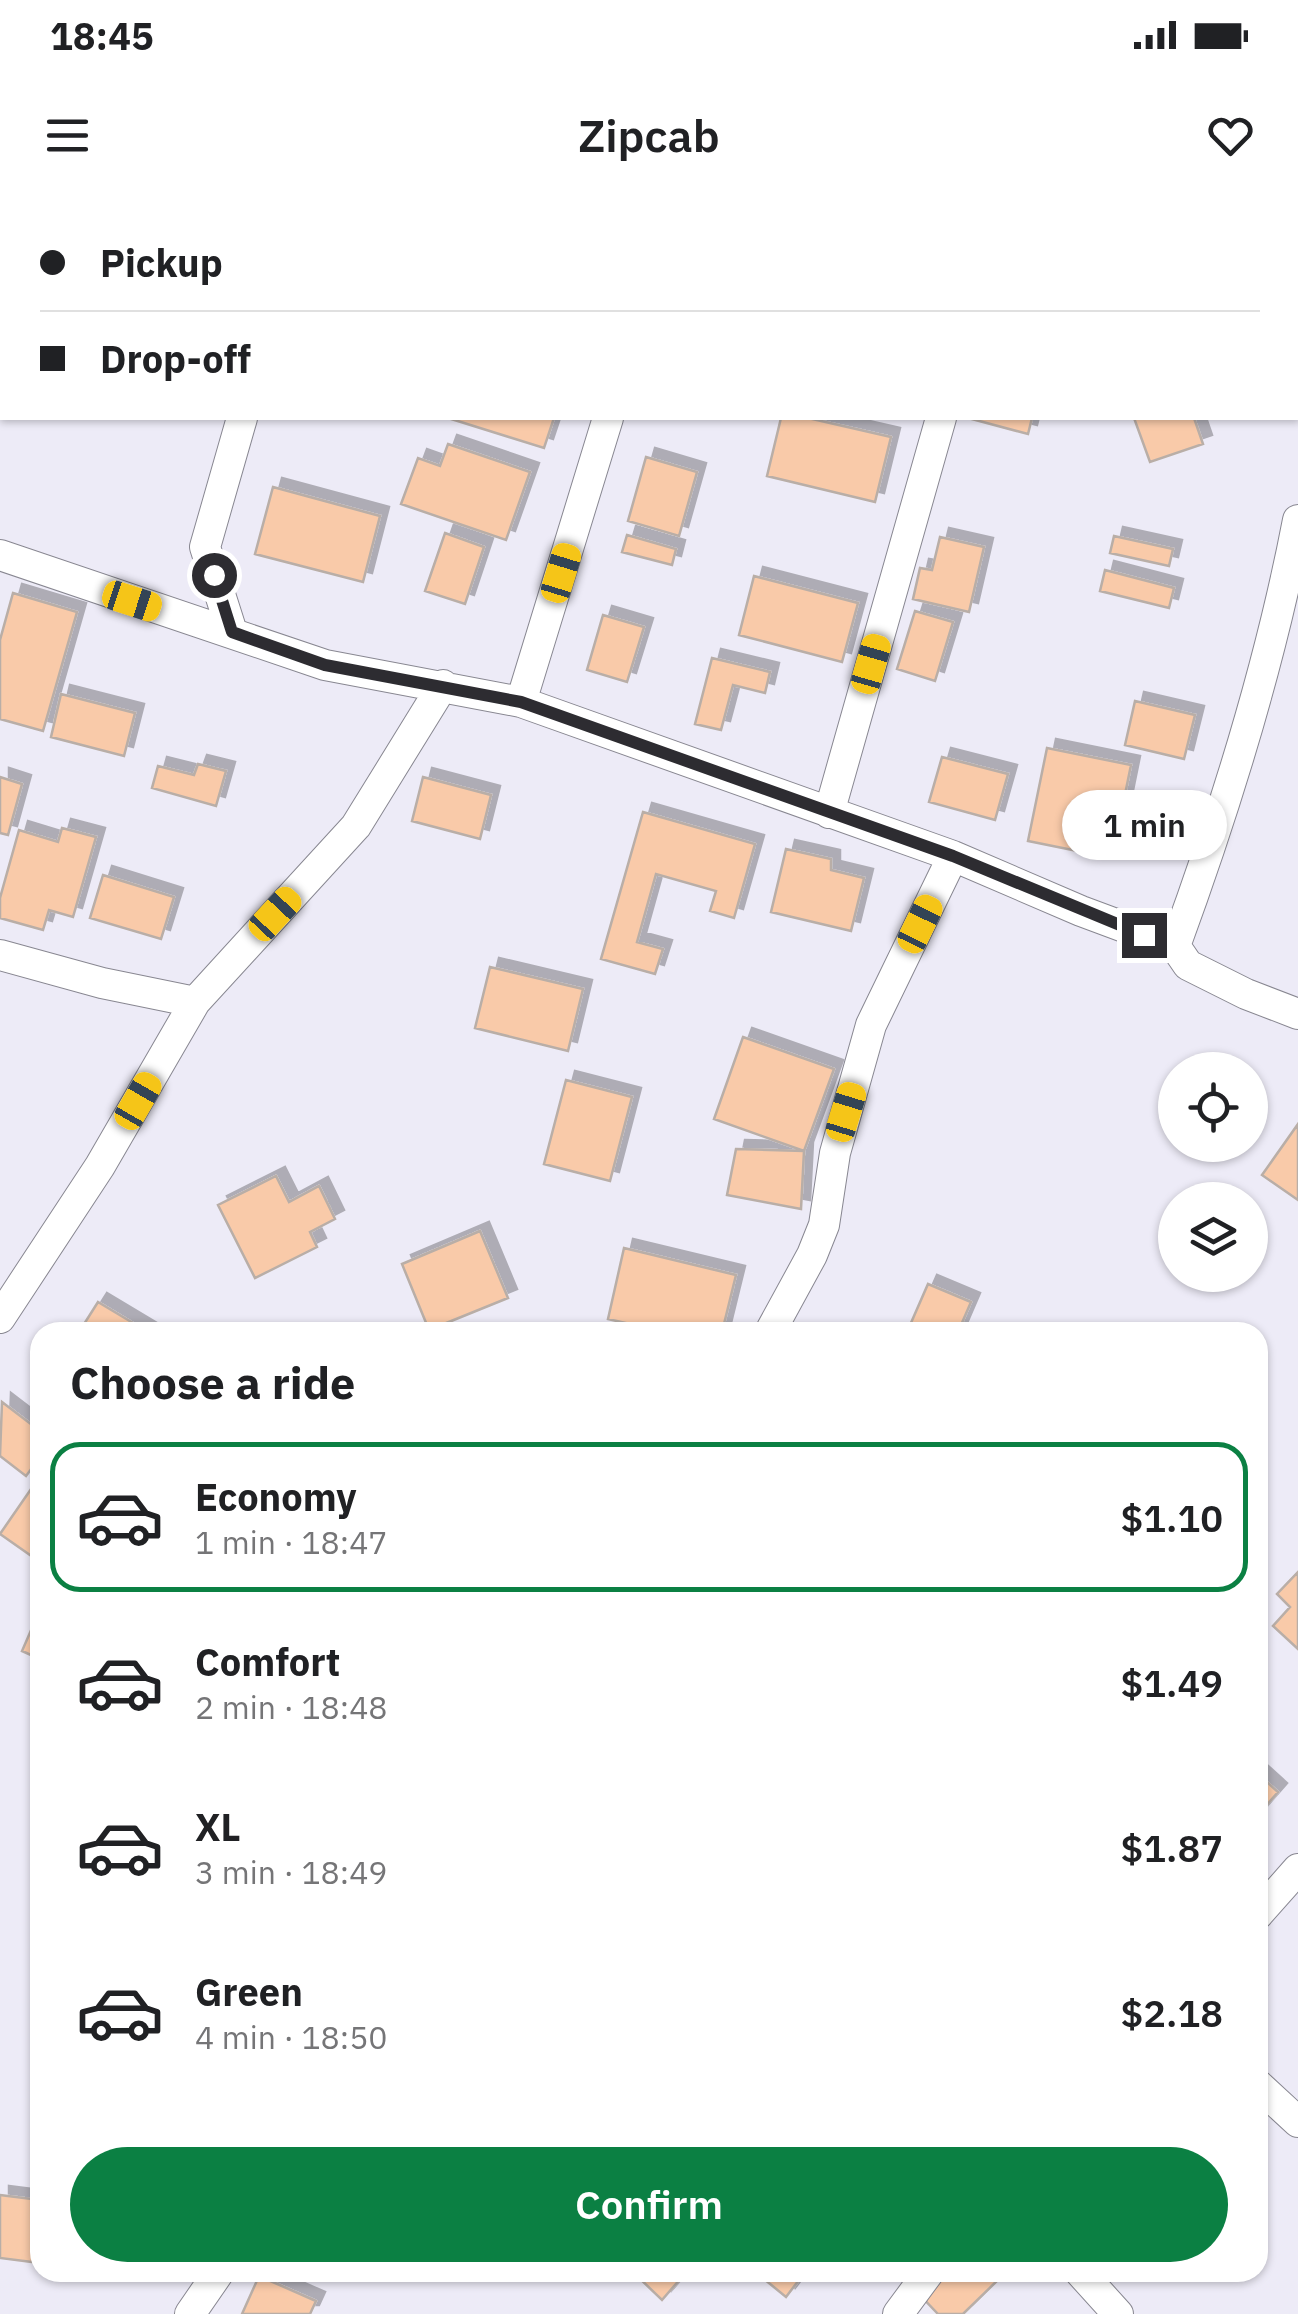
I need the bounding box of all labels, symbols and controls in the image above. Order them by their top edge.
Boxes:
text: 18:45 [50,11,154,60]
text: Zipcab [578,106,720,164]
icon: menu [40,108,95,163]
icon: heart [1203,108,1258,163]
text: Pickup [100,238,223,287]
text: Drop-off [100,334,251,383]
car [538,540,584,606]
route start [192,553,237,598]
car [99,577,165,625]
car [848,631,894,697]
callout: 1 min [1062,790,1226,860]
text: 1 min [1103,804,1186,846]
car [244,882,306,946]
car [893,890,947,958]
route end [1122,913,1167,958]
map controls [1158,1052,1268,1292]
button: locate [1158,1052,1268,1162]
car [110,1068,166,1134]
car [823,1079,869,1145]
button: layers [1158,1182,1268,1292]
text: Choose a ride [70,1353,355,1411]
icon: car [75,1472,165,1562]
text: Economy [195,1472,357,1521]
text: $1.10 [1120,1493,1223,1542]
text: 1 min · 18:47 [195,1521,388,1563]
icon: car [75,1637,165,1727]
text: Comfort [195,1637,340,1686]
text: $1.49 [1120,1658,1223,1707]
text: 2 min · 18:48 [195,1686,388,1728]
icon: car [75,1802,165,1892]
text: XL [195,1802,241,1851]
text: $1.87 [1120,1823,1223,1872]
text: 3 min · 18:49 [195,1851,388,1893]
icon: car [75,1967,165,2057]
text: Green [195,1967,303,2016]
text: $2.18 [1120,1988,1223,2037]
text: 4 min · 18:50 [195,2016,388,2058]
button: Confirm [70,2147,1228,2262]

